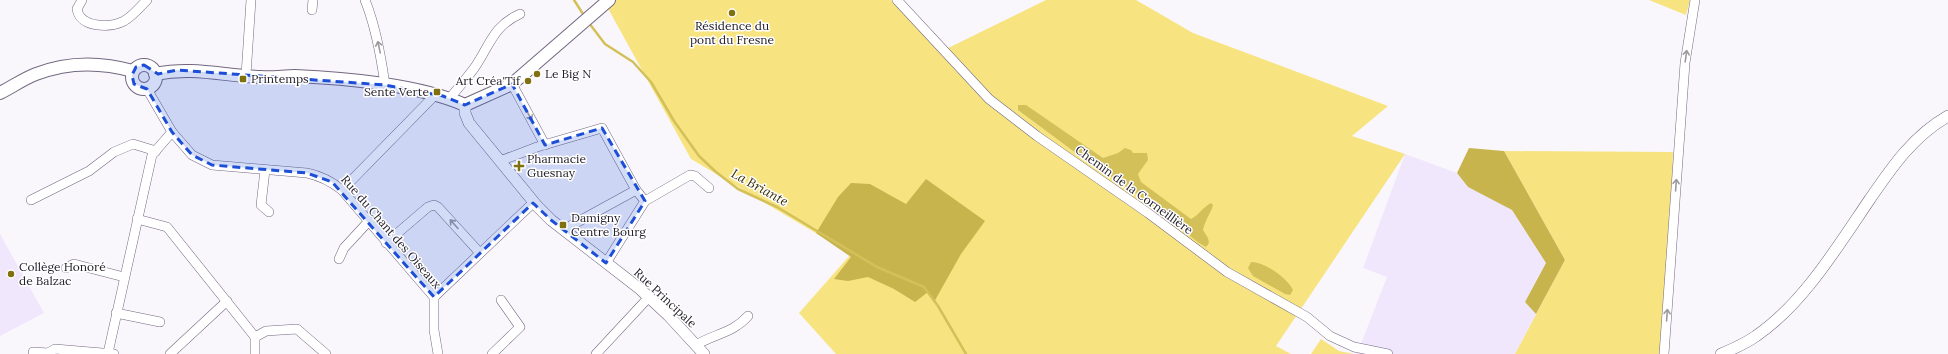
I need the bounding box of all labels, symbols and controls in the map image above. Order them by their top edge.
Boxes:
marker: Résidence du pont du Fresne [727,8,737,18]
place label: Résidence du pont du Fresne [690,18,775,47]
one-way arrow [374,41,382,54]
one-way arrow [1682,50,1690,63]
place label: Le Big N [545,66,591,81]
marker: Le Big N [532,69,542,79]
place label: Printemps [251,71,309,86]
place label: Art Créa'Tif [455,73,521,88]
marker: Printemps [238,74,248,84]
marker: Art Créa'Tif [523,76,533,86]
place label: Sente Verte [364,84,429,99]
marker: Sente Verte [432,87,442,97]
one-way arrow [525,108,533,120]
street label: Chemin de la Corneillière [1073,142,1196,238]
place label: Pharmacie Guesnay [527,151,586,180]
marker: Pharmacie Guesnay [514,161,524,171]
water label: La Briante [728,165,791,210]
street label: Rue du Chant des Oiseaux [338,172,445,292]
one-way arrow [1673,179,1680,192]
place label: Damigny Centre Bourg [571,210,646,239]
one-way arrow [449,219,458,229]
marker: Damigny Centre Bourg [558,220,568,230]
place label: Collège Honoré de Balzac [19,259,106,288]
street label: Rue Principale [631,265,700,331]
marker: Collège Honoré de Balzac [6,269,16,279]
one-way arrow [1663,309,1670,322]

